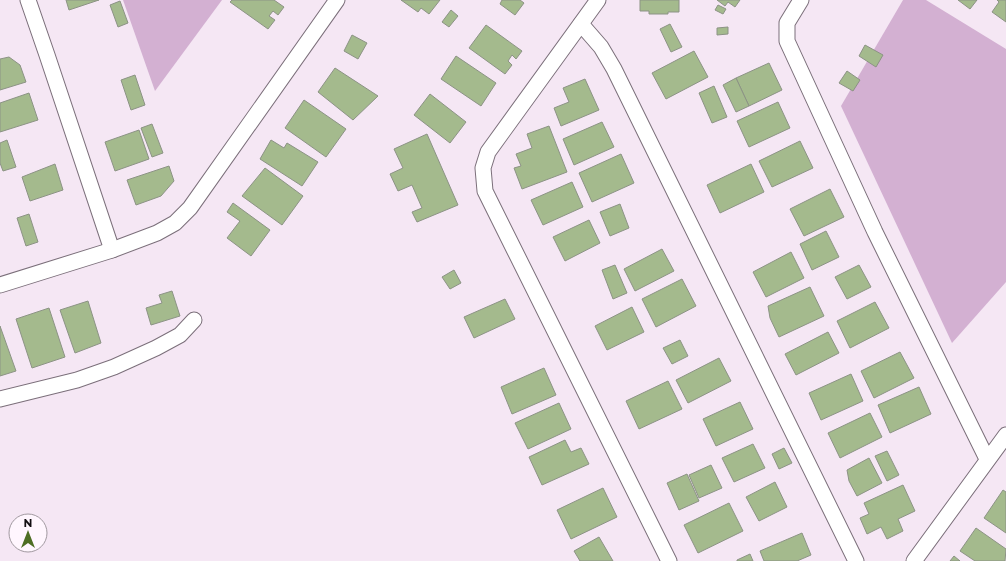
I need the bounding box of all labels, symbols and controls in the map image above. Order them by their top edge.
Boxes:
north arrow [8,513,48,553]
text: N [24,516,32,530]

